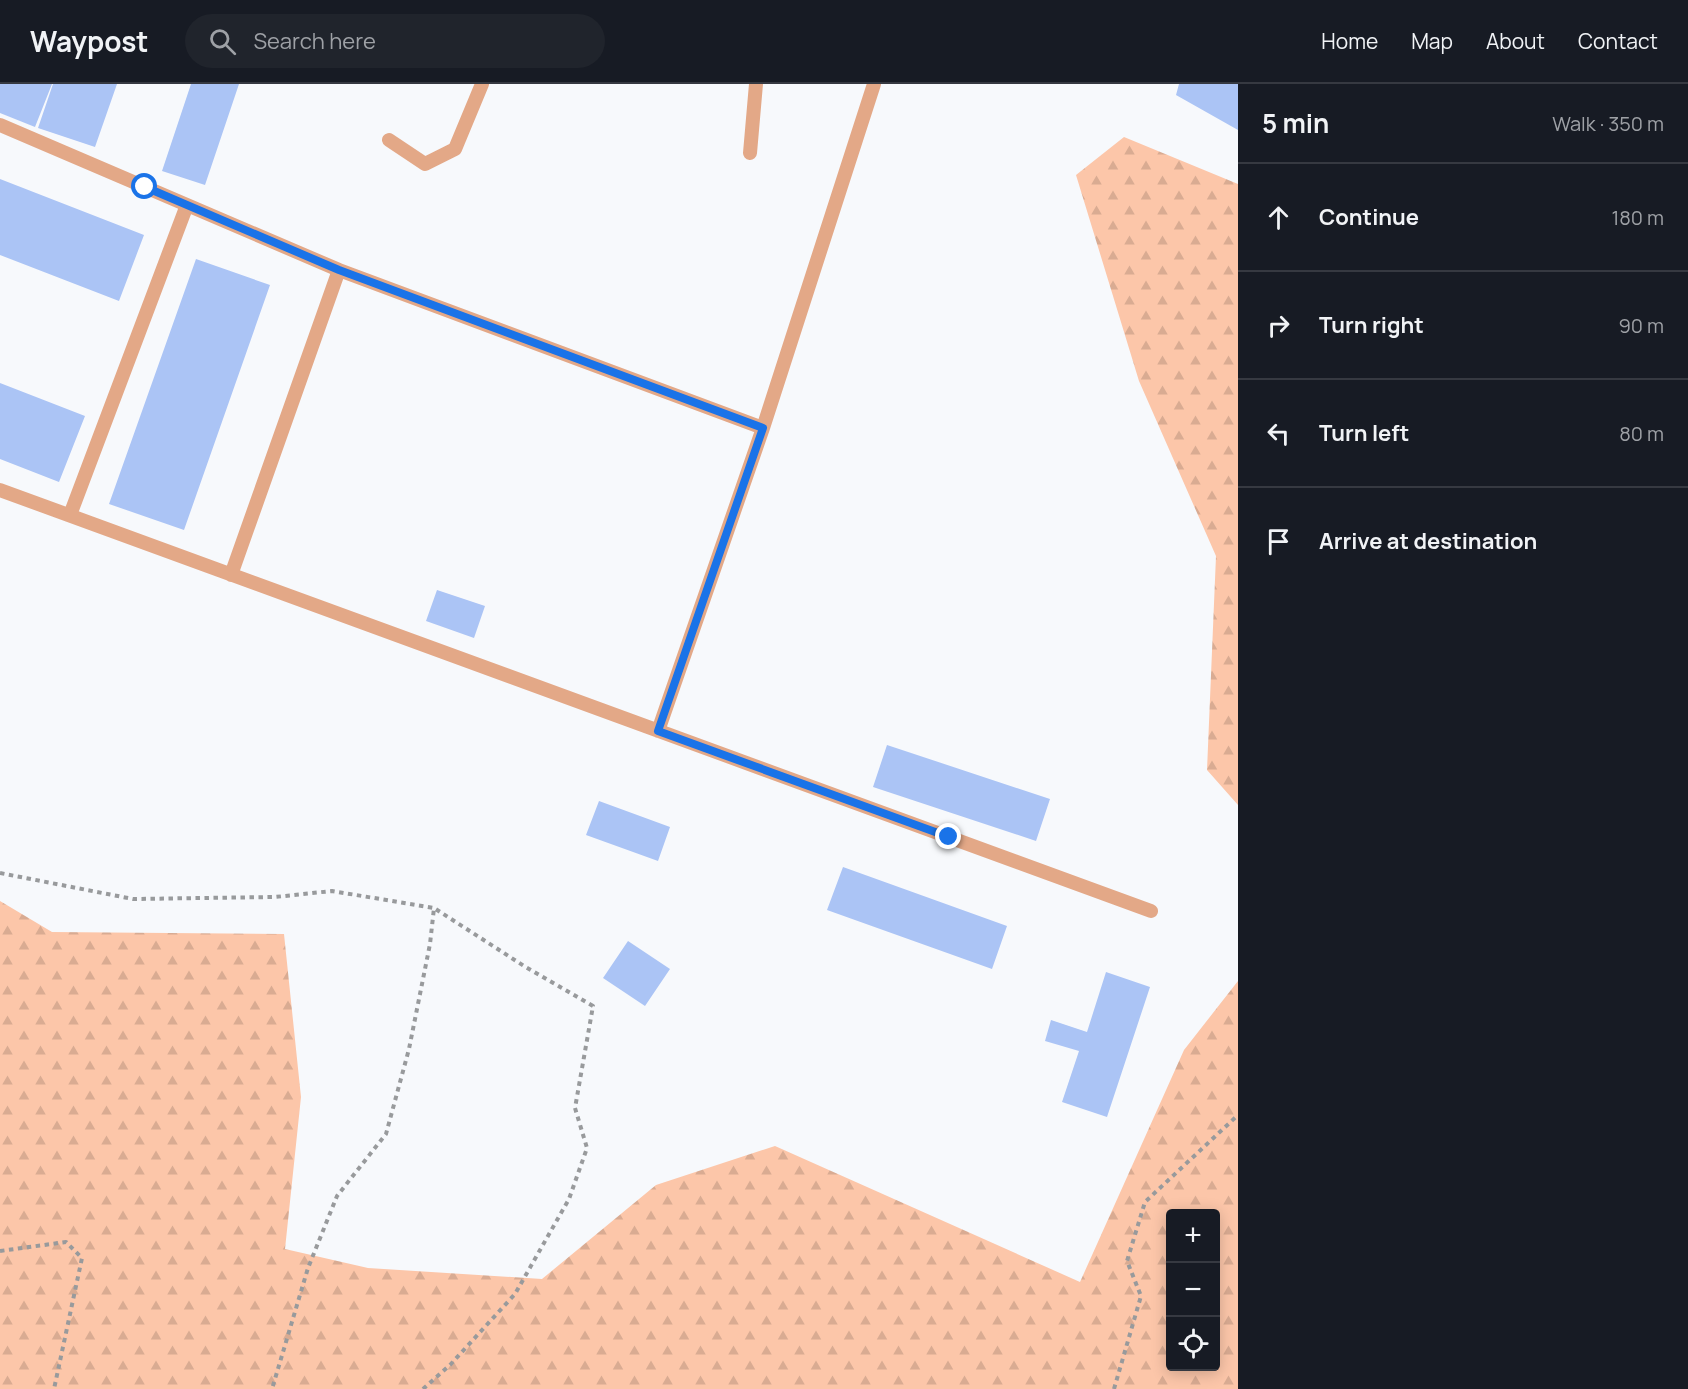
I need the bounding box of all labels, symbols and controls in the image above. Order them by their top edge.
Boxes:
search box [185,14,605,68]
text: Waypost [30,22,149,60]
icon: search [206,25,239,58]
text: Search here [254,26,376,56]
text: Home [1321,27,1378,55]
text: Map [1411,27,1453,55]
text: About [1486,27,1545,55]
text: Contact [1578,27,1658,55]
text: 5 min [1262,105,1329,141]
text: Walk · 350 m [1552,110,1664,137]
route start [131,173,157,199]
icon: ahead [1262,201,1295,234]
text: Continue [1319,202,1419,232]
text: 180 m [1611,204,1664,231]
icon: right [1262,309,1295,342]
text: Turn right [1319,310,1424,340]
text: 90 m [1618,312,1664,339]
icon: left [1262,417,1295,450]
text: Turn left [1319,418,1409,448]
text: 80 m [1619,420,1664,447]
icon: arrive [1262,525,1295,558]
text: Arrive at destination [1319,526,1537,556]
route end [935,823,961,849]
map controls [1166,1209,1220,1371]
button: + [1166,1209,1220,1263]
button: − [1166,1263,1220,1317]
button: locate [1166,1317,1220,1371]

